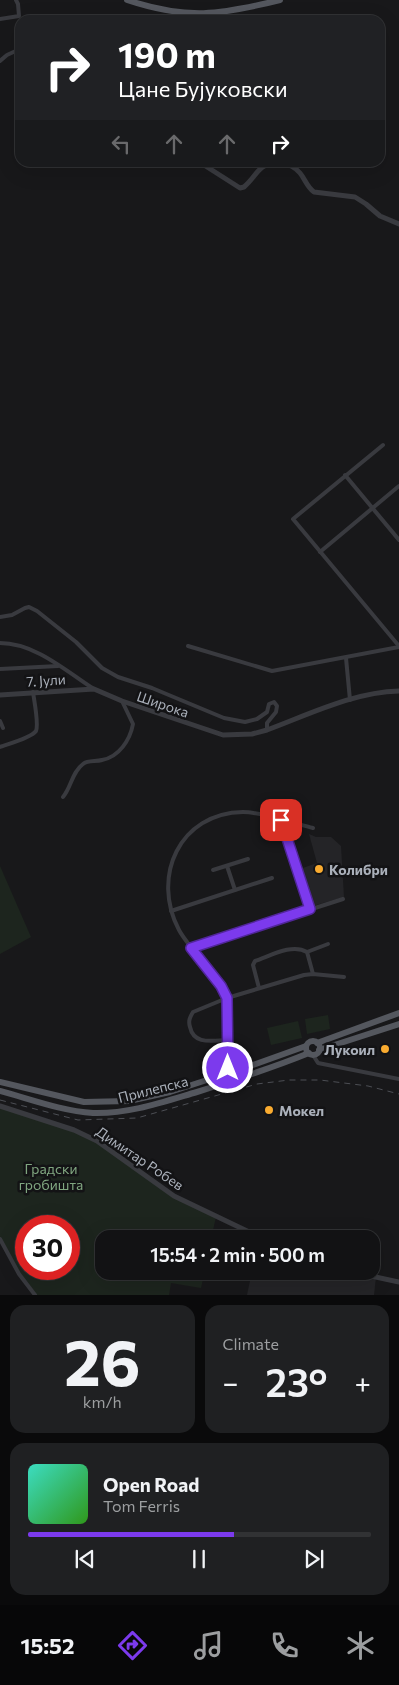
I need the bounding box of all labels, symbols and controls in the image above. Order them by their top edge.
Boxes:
text: 190 m [118,32,216,75]
icon: right [35,35,100,100]
text: Цане Бујуковски [118,75,288,102]
icon: left [107,130,135,158]
icon: ahead [160,130,188,158]
icon: ahead [213,130,241,158]
icon: right [266,130,294,158]
street label: 7. Јули [26,670,66,690]
street label: Широка [135,687,191,721]
pin [260,799,302,841]
icon: arrive [267,806,295,834]
place label: Колибри [329,861,388,878]
marker: Колибри [313,863,325,875]
position arrow [201,1041,253,1093]
place label: Лукоил [324,1041,375,1058]
marker: Лукоил [379,1043,391,1055]
street label: Прилепска [116,1072,190,1106]
place label: Мокел [279,1102,324,1119]
marker: Мокел [263,1104,275,1116]
street label: Димитар Робев [93,1122,187,1194]
park label: Градски гробишта [19,1160,83,1193]
speed limit sign: 30 [15,1215,80,1280]
text: 15:54 · 2 min · 500 m [150,1243,325,1266]
text: 26 [64,1320,141,1399]
text: Climate [223,1334,279,1353]
text: 23° [265,1358,327,1405]
text: − [223,1365,238,1399]
text: + [355,1365,371,1399]
text: km/h [83,1392,122,1411]
text: Open Road [103,1473,199,1496]
text: Tom Ferris [103,1496,180,1515]
icon: previous [71,1545,99,1573]
icon: pause [185,1545,213,1573]
icon: next [300,1545,328,1573]
icon: directions [115,1628,150,1663]
icon: music [191,1628,226,1663]
icon: phone [267,1628,302,1663]
icon: climate [343,1628,378,1663]
text: 15:52 [21,1632,74,1659]

